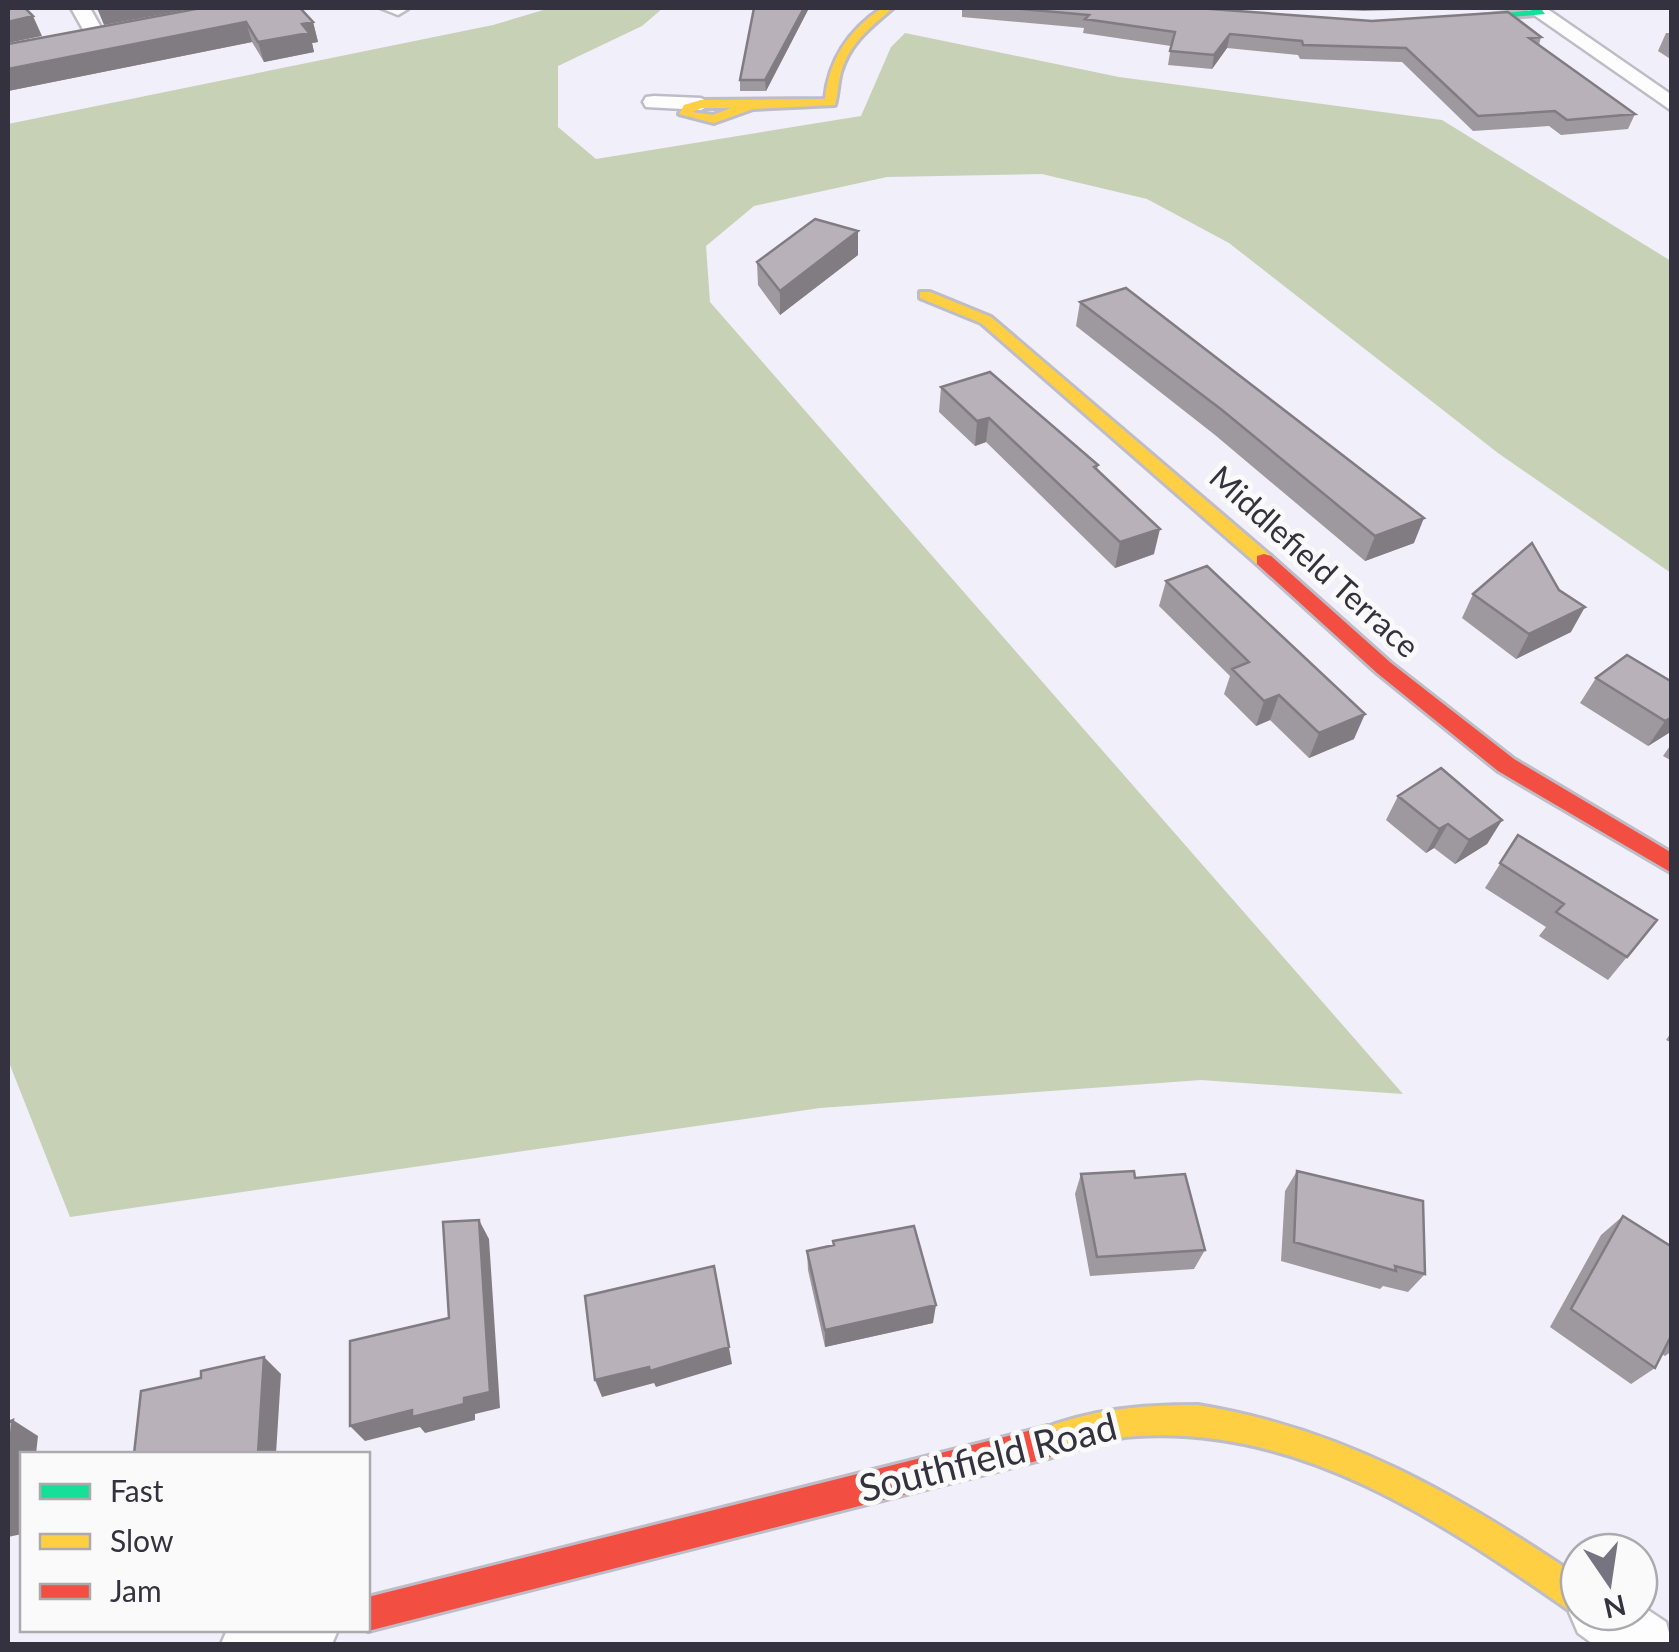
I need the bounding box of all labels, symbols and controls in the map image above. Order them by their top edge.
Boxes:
street label: Middlefield Terrace [1202,457,1428,665]
street label: Southfield Road [854,1402,1121,1510]
legend [20,1452,370,1632]
text: Fast [110,1472,164,1508]
text: Slow [110,1522,174,1558]
north arrow [1559,1532,1659,1632]
text: Jam [110,1572,162,1608]
text: N [1601,1588,1629,1626]

